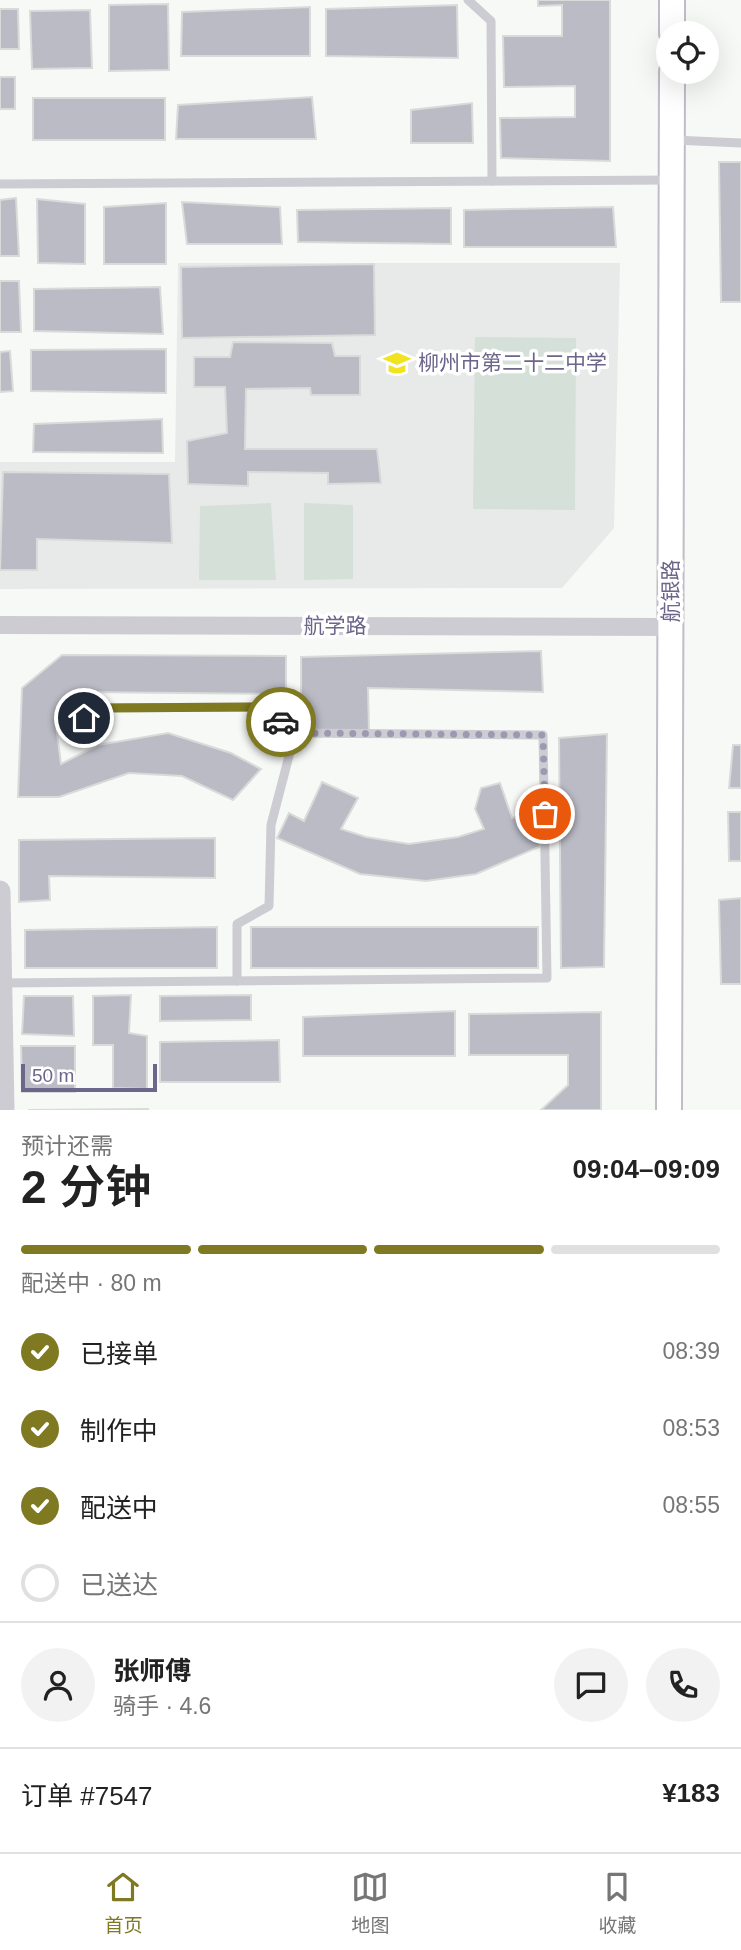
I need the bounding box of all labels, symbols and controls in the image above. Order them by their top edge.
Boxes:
map controls [656,21,719,84]
button: locate [656,21,719,84]
school or university icon: 柳州市第二十二中学 [382,348,412,378]
place label: 柳州市第二十二中学 [418,351,607,374]
street label: 航银路 [659,560,682,623]
street label: 航学路 [304,614,367,637]
courier [246,687,316,757]
pin [54,688,114,748]
icon: home [65,699,103,737]
icon: car [262,703,300,741]
pin [515,784,575,844]
icon: bag [526,795,564,833]
scale bar [21,1061,158,1093]
text: 50 m [32,1065,74,1086]
text: 预计还需 [21,1133,113,1159]
text: 09:04–09:09 [573,1154,720,1184]
text: 2 分钟 [21,1161,151,1213]
text: 配送中 · 80 m [21,1270,162,1296]
icon: check [21,1333,59,1371]
text: 08:39 [662,1338,720,1364]
text: 已接单 [80,1339,158,1369]
icon: check [21,1410,59,1448]
text: 08:53 [662,1415,720,1441]
text: 制作中 [80,1416,158,1446]
icon: check [21,1487,59,1525]
text: 08:55 [662,1492,720,1518]
text: 配送中 [80,1493,158,1523]
text: 已送达 [80,1570,158,1600]
button: person [21,1648,95,1722]
button: chat [554,1648,628,1722]
button: phone [646,1648,720,1722]
text: 张师傅 [113,1656,191,1686]
text: 骑手 · 4.6 [113,1693,211,1719]
text: ¥183 [662,1778,720,1808]
text: 订单 #7547 [21,1781,153,1811]
tab: 首页 [104,1868,143,1937]
tab: 地图 [351,1868,390,1937]
tab: 收藏 [598,1868,637,1937]

